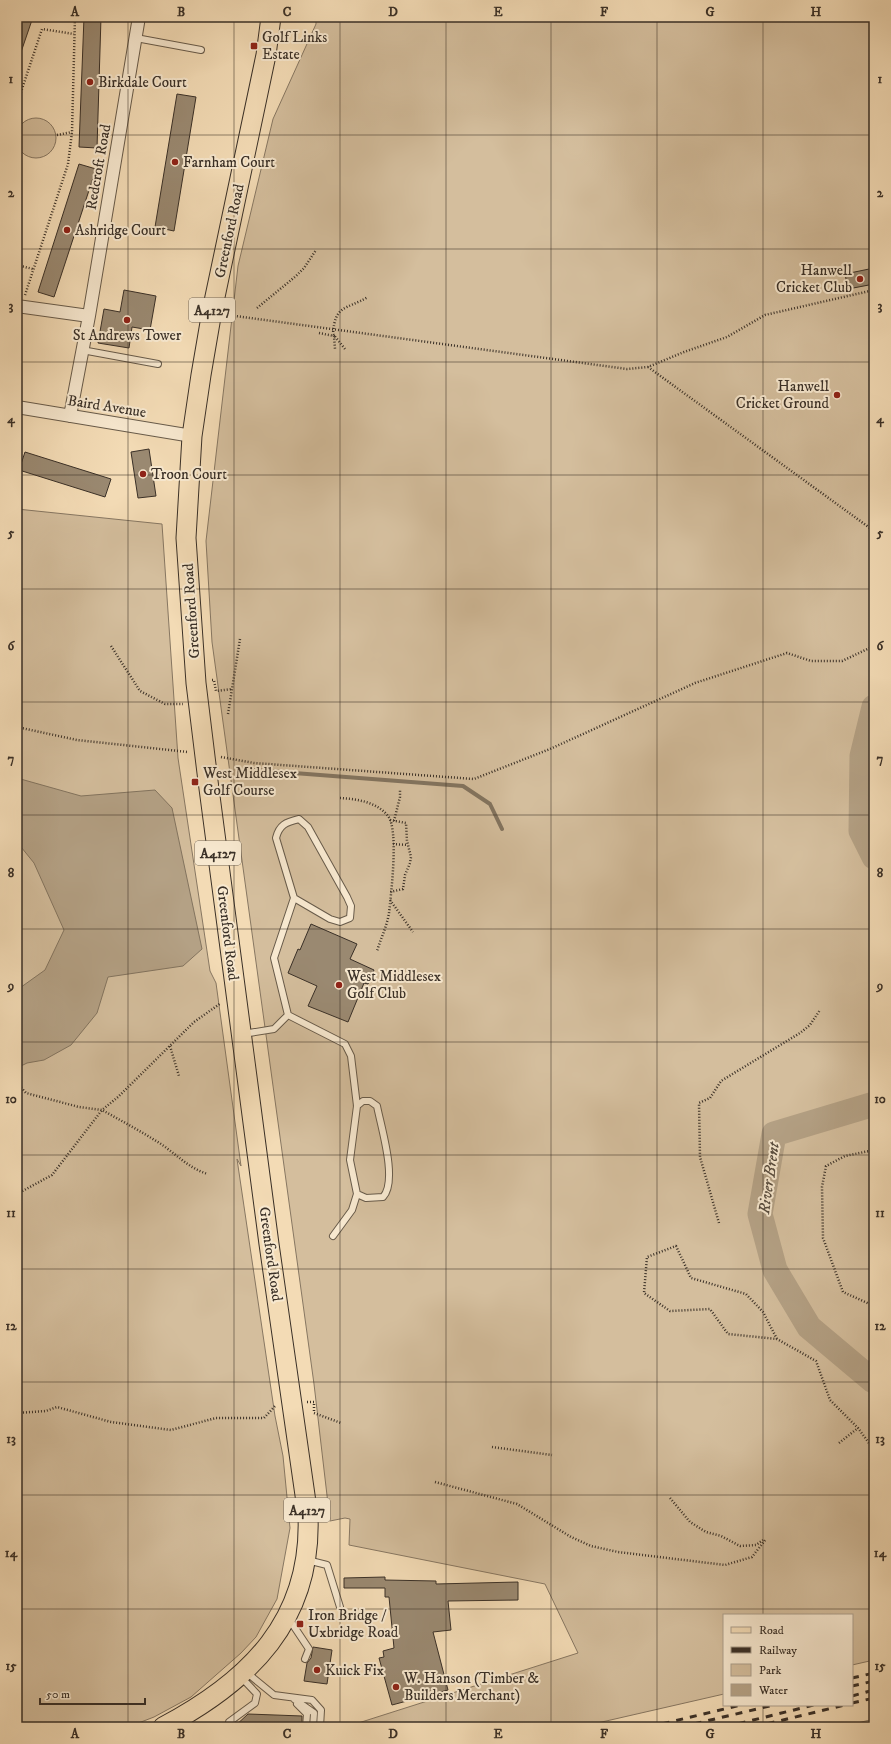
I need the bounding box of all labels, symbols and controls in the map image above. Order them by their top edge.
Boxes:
text: A [70,4,80,20]
text: B [177,4,185,20]
text: C [283,4,292,20]
text: D [388,4,398,20]
text: E [493,4,503,20]
text: F [600,4,609,20]
text: G [705,4,715,20]
text: H [811,4,822,20]
place label: Golf Links Estate [262,28,327,64]
marker: Golf Links Estate [249,41,259,51]
text: 1 [9,71,14,87]
text: 1 [878,71,883,87]
place label: Birkdale Court [98,73,187,92]
marker: Birkdale Court [85,77,95,87]
street label: Redcroft Road [82,122,115,211]
place label: Farnham Court [183,153,275,172]
marker: Farnham Court [170,157,180,167]
street label: Greenford Road [210,182,249,280]
text: 2 [8,185,15,201]
text: 2 [877,185,884,201]
place label: Ashridge Court [75,221,166,240]
marker: Ashridge Court [62,225,72,235]
place label: Hanwell Cricket Club [776,261,852,297]
marker: Hanwell Cricket Club [855,274,865,284]
text: 3 [9,298,14,314]
road number: A4127 [189,298,235,322]
text: 3 [878,298,883,314]
marker: St Andrews Tower [122,315,132,325]
place label: St Andrews Tower [73,326,182,345]
place label: Hanwell Cricket Ground [736,377,830,413]
marker: Hanwell Cricket Ground [832,390,842,400]
street label: Baird Avenue [66,391,148,422]
text: 4 [6,411,15,428]
text: 4 [875,411,884,428]
place label: Troon Court [151,465,227,484]
marker: Troon Court [138,469,148,479]
text: 5 [7,525,15,541]
text: 5 [876,525,884,541]
street label: Greenford Road [179,562,204,659]
text: 6 [8,638,16,654]
text: 6 [877,638,885,654]
text: 7 [8,751,15,767]
text: 7 [877,751,884,767]
place label: West Middlesex Golf Course [202,764,298,800]
marker: West Middlesex Golf Course [190,777,200,787]
road number: A4127 [195,841,241,865]
text: 8 [8,865,15,881]
text: 8 [877,865,884,881]
street label: Greenford Road [212,884,243,982]
place label: West Middlesex Golf Club [346,967,442,1003]
text: 9 [7,978,14,994]
text: 9 [876,978,883,994]
marker: West Middlesex Golf Club [334,980,344,990]
text: 10 [5,1091,17,1107]
text: 10 [874,1091,886,1107]
water label: River Brent [754,1140,784,1216]
text: 11 [6,1205,16,1221]
street label: Greenford Road [254,1205,287,1303]
text: 11 [875,1205,885,1221]
text: 12 [5,1318,17,1334]
text: 12 [874,1318,886,1334]
text: 13 [6,1431,16,1447]
text: 13 [875,1431,885,1447]
road number: A4127 [284,1498,330,1522]
text: 14 [5,1545,18,1562]
text: 14 [874,1545,887,1562]
place label: Iron Bridge / Uxbridge Road [308,1606,399,1642]
legend [723,1614,853,1706]
marker: Iron Bridge / Uxbridge Road [295,1619,305,1629]
text: Road [759,1623,784,1638]
text: Railway [759,1643,797,1658]
text: 15 [5,1658,17,1674]
text: 15 [874,1658,886,1674]
place label: Kuick Fix [325,1661,385,1680]
text: Park [759,1663,781,1678]
marker: Kuick Fix [312,1665,322,1675]
place label: W. Hanson (Timber & Builders Merchant) [403,1669,539,1705]
scale bar [40,1680,145,1706]
marker: W. Hanson (Timber & Builders Merchant) [391,1682,401,1692]
text: Water [758,1683,788,1698]
text: 50 m [46,1687,70,1702]
text: A [70,1726,80,1742]
text: B [177,1726,185,1742]
text: C [283,1726,292,1742]
text: D [388,1726,398,1742]
text: E [493,1726,503,1742]
text: F [600,1726,609,1742]
text: G [705,1726,715,1742]
text: H [811,1726,822,1742]

